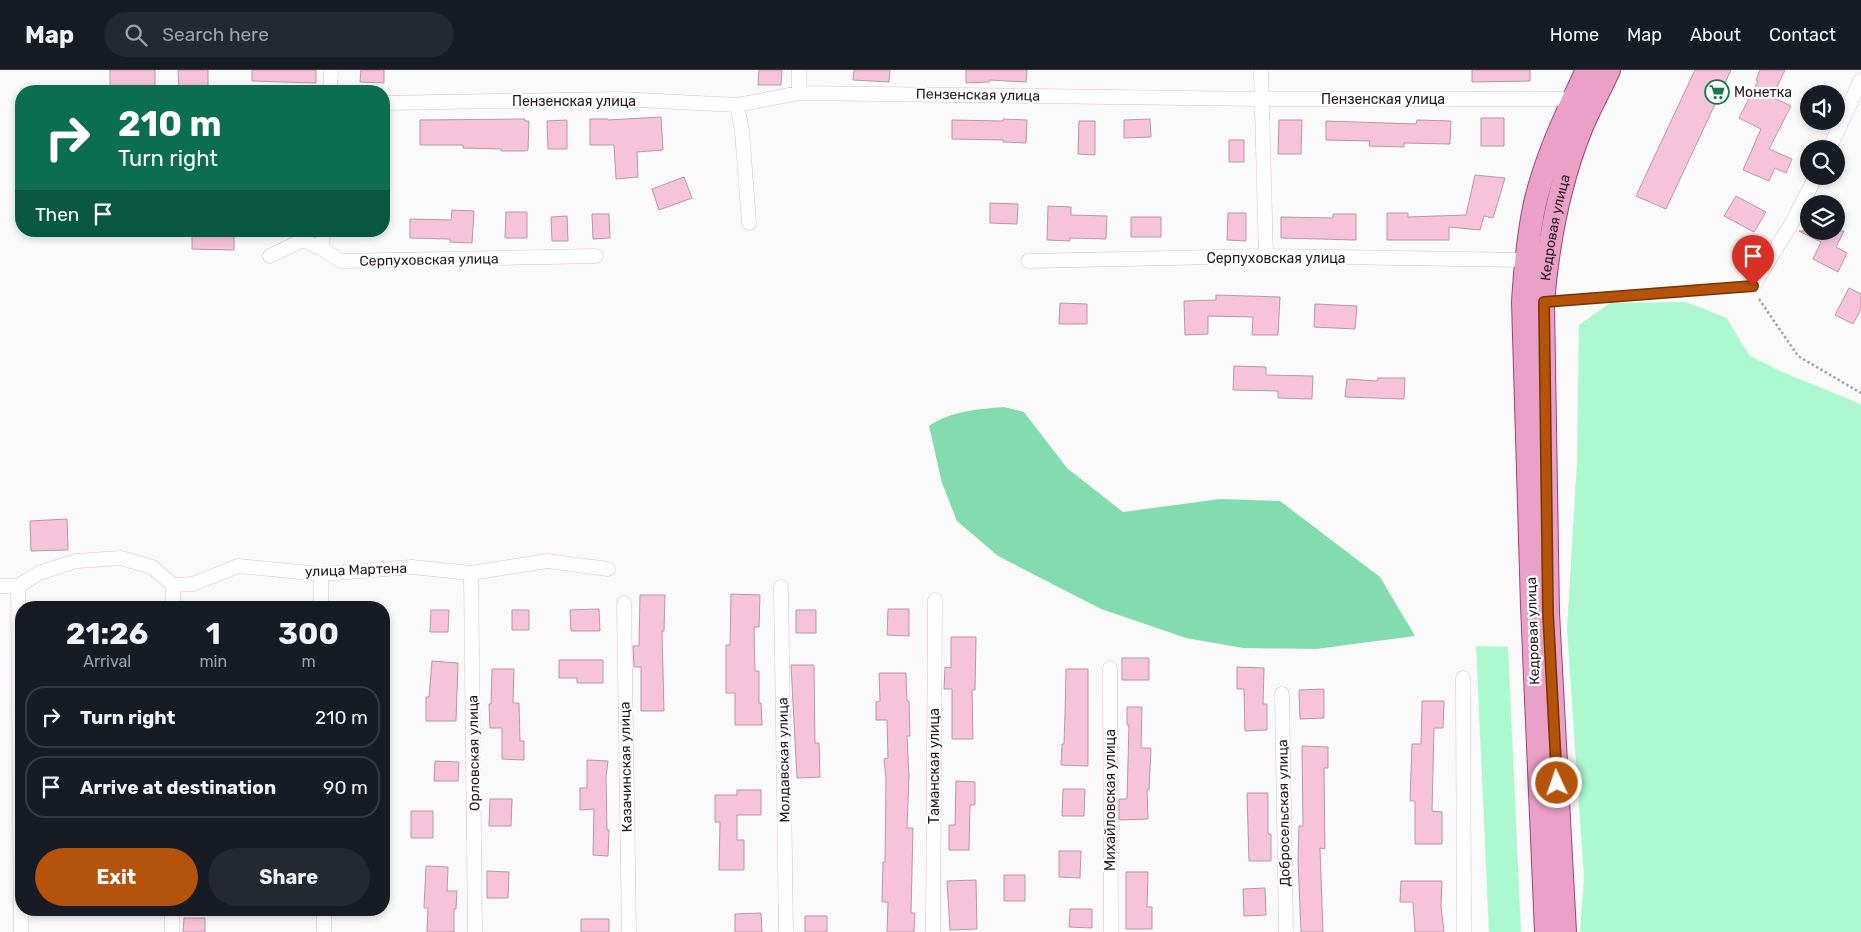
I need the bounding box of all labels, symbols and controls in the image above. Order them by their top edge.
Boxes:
search box [104,12,454,57]
text: Map [25,21,74,49]
icon: search [122,21,150,49]
text: Search here [162,23,269,46]
text: Home [1550,24,1599,46]
text: Map [1627,24,1662,46]
text: About [1690,24,1741,46]
text: Contact [1769,24,1836,46]
supermarket icon: Монетка [1704,79,1730,105]
place label: Монетка [1734,84,1792,101]
street label: Пензенская улица [916,85,1040,105]
map controls [1800,85,1845,240]
button: sound [1800,85,1845,130]
street label: Пензенская улица [1321,91,1445,108]
street label: Пензенская улица [512,93,636,110]
text: 210 m [118,103,221,145]
icon: right [35,105,100,170]
button: search [1800,140,1845,185]
text: Turn right [118,145,218,172]
street label: Кедровая улица [1537,172,1574,282]
button: layers [1800,195,1845,240]
icon: arrive [89,200,117,228]
text: Then [35,203,79,226]
pin [1732,235,1774,286]
icon: arrive [1739,242,1767,270]
street label: Серпуховская улица [359,250,499,270]
street label: Серпуховская улица [1206,250,1346,267]
street label: улица Мартена [305,560,407,580]
street label: Кедровая улица [1523,577,1543,685]
text: 21:26 [66,616,148,652]
text: 1 [206,616,221,652]
text: 300 [278,616,339,652]
text: Arrival [83,652,131,671]
text: min [199,652,227,671]
text: m [301,652,316,671]
street label: Орловская улица [464,695,484,811]
street label: Молдавская улица [774,697,794,823]
street label: Казачинская улица [616,702,636,832]
icon: right [37,703,65,731]
text: Turn right [80,706,175,729]
text: 210 m [315,706,368,729]
street label: Таманская улица [926,708,943,824]
street label: Михайловская улица [1102,729,1119,871]
street label: Добросельская улица [1274,739,1294,887]
position arrow [1530,756,1582,808]
icon: arrive [37,773,65,801]
text: Arrive at destination [80,776,276,799]
text: 90 m [323,776,368,799]
button: Exit [35,848,198,906]
button: Share [208,848,370,906]

